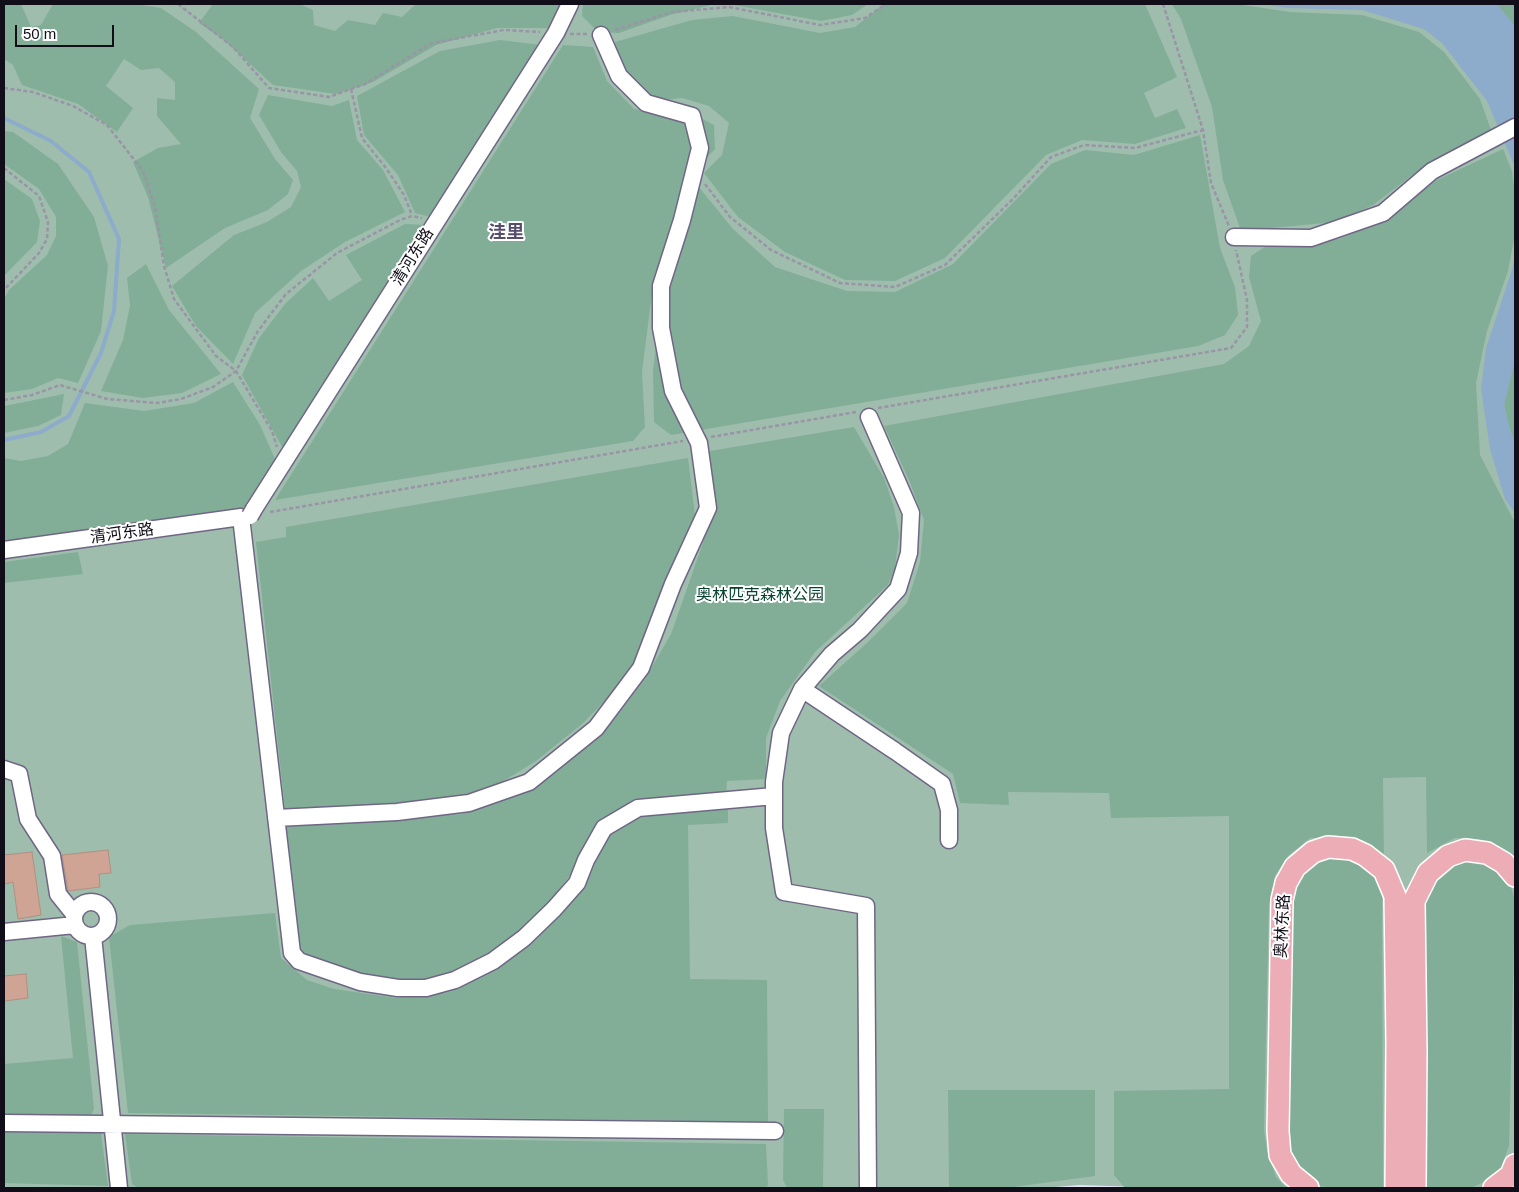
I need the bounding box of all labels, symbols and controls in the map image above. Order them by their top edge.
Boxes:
scale bar [18,15,116,47]
text: 50 m [23,25,56,42]
district label: 洼里 [488,222,524,244]
street label: 清河东路 [388,225,438,289]
street label: 清河东路 [89,520,155,548]
park label: 奥林匹克森林公园 [696,586,824,606]
street label: 奥林东路 [1272,894,1294,958]

